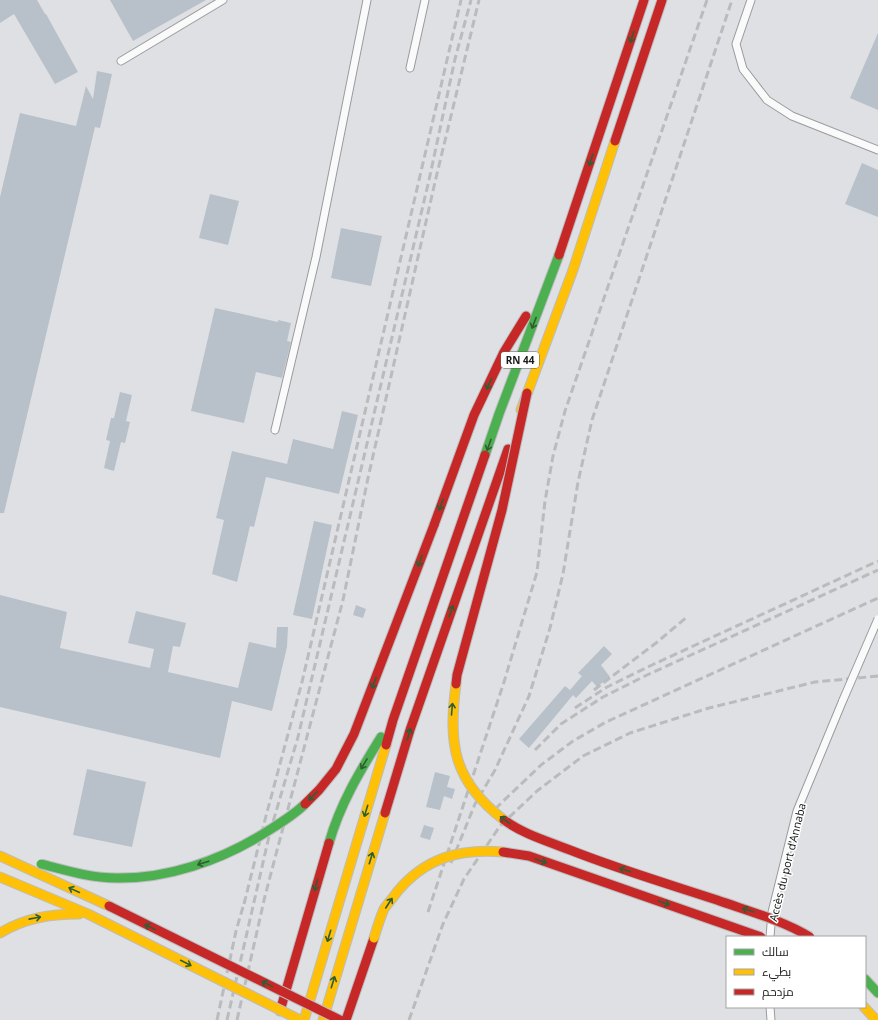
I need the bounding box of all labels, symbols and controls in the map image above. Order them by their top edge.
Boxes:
one-way arrow [627,31,635,43]
one-way arrow [586,154,594,166]
one-way arrow [530,316,537,329]
road number: RN 44 [501,352,539,368]
one-way arrow [485,378,492,390]
one-way arrow [485,438,492,451]
one-way arrow [437,498,444,511]
one-way arrow [415,555,423,567]
one-way arrow [448,604,455,617]
one-way arrow [369,676,377,688]
one-way arrow [449,703,456,716]
one-way arrow [405,728,413,740]
one-way arrow [359,758,367,770]
one-way arrow [308,791,318,801]
street label: Accès du port d'Annaba [765,801,809,923]
one-way arrow [362,804,369,817]
one-way arrow [500,816,511,825]
one-way arrow [368,852,375,865]
one-way arrow [535,857,547,865]
one-way arrow [197,860,210,867]
one-way arrow [618,866,631,873]
one-way arrow [312,878,320,891]
one-way arrow [68,886,80,893]
one-way arrow [385,898,393,909]
one-way arrow [657,900,670,907]
one-way arrow [743,906,755,914]
one-way arrow [29,914,42,922]
one-way arrow [145,923,157,930]
one-way arrow [325,929,332,942]
legend [726,936,866,1008]
text: سالك [762,943,789,960]
one-way arrow [180,960,192,967]
text: بطيء [762,963,791,982]
one-way arrow [330,976,337,989]
one-way arrow [261,980,273,987]
text: مزدحم [762,983,794,1000]

